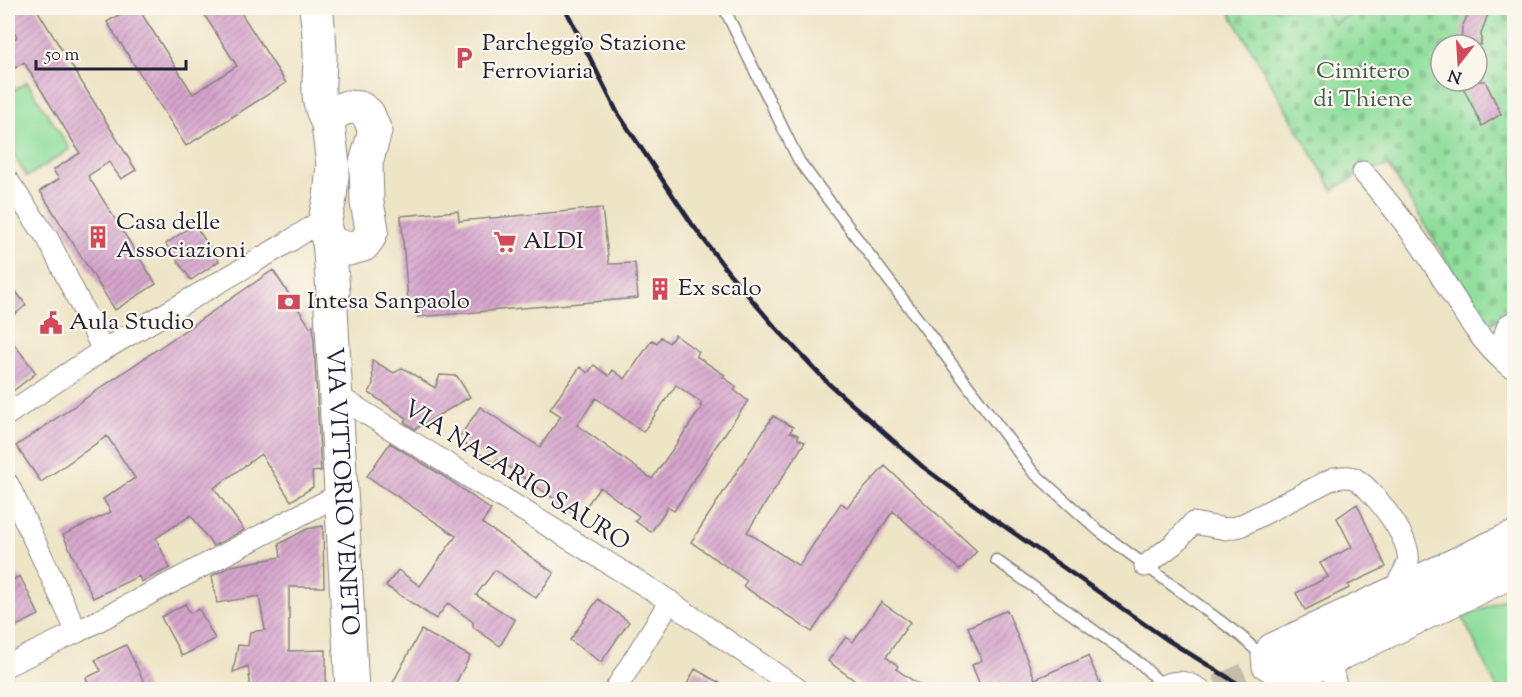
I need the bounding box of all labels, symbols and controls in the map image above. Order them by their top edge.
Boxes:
place label: Parcheggio Stazione Ferroviaria [482,27,687,89]
scale bar [36,33,186,71]
north arrow [1429,33,1489,93]
text: 50 m [44,43,80,69]
parking icon: Parcheggio Stazione Ferroviaria [451,45,477,71]
park label: Cimitero di Thiene [1313,55,1413,117]
text: N [1446,62,1465,88]
place label: Casa delle Associazioni [116,206,246,268]
building icon: Casa delle Associazioni [85,224,111,250]
place label: ALDI [523,225,584,259]
supermarket icon: ALDI [492,229,518,255]
place label: Ex scalo [678,272,762,306]
building icon: Ex scalo [647,276,673,302]
place label: Intesa Sanpaolo [307,285,470,319]
bank icon: Intesa Sanpaolo [276,289,302,315]
place label: Aula Studio [69,306,194,340]
public building icon: Aula Studio [38,310,64,336]
street label: VIA VITTORIO VENETO [316,346,366,637]
street label: VIA NAZARIO SAURO [396,392,636,560]

